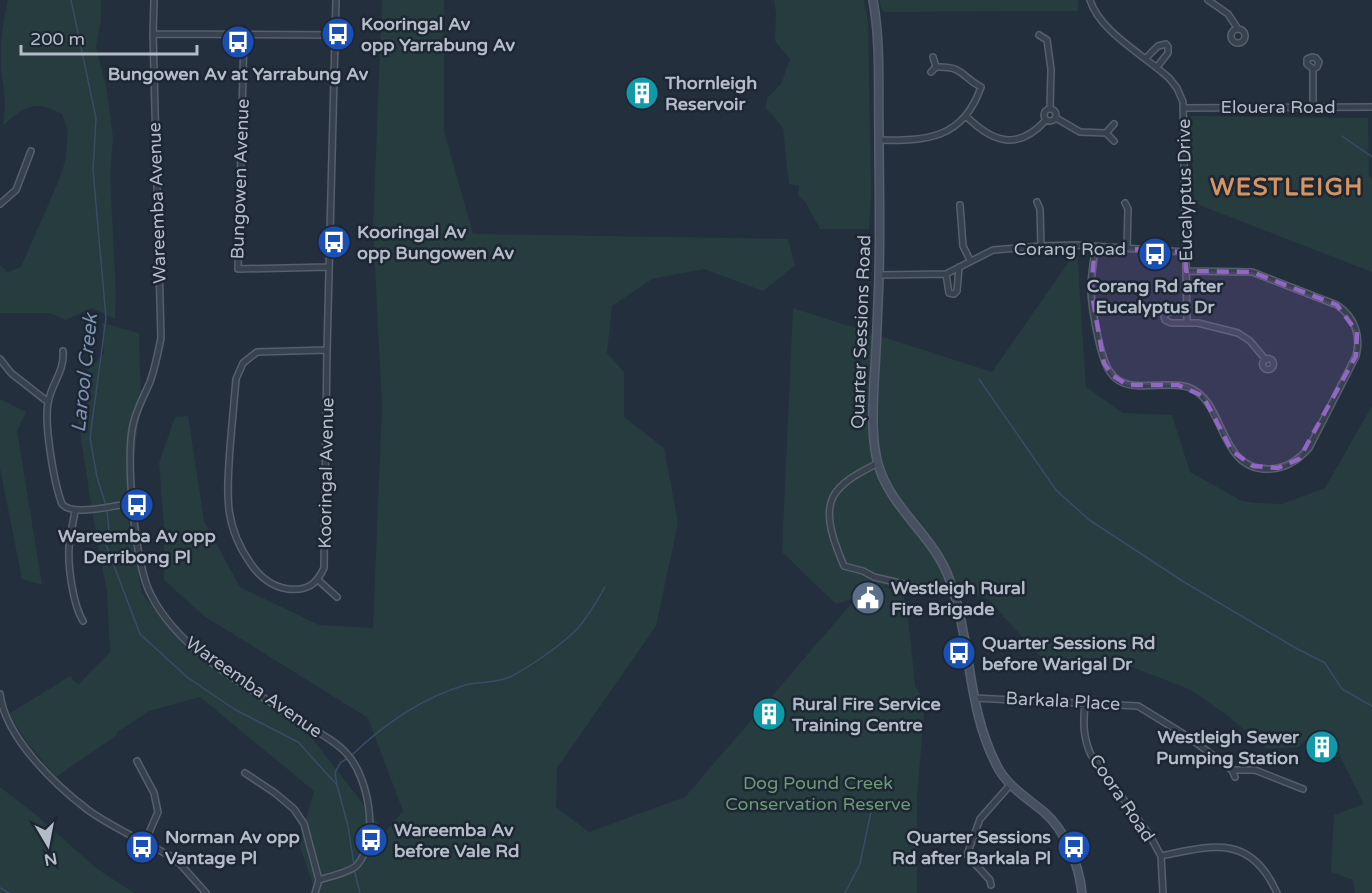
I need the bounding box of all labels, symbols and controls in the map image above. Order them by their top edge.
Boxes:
place label: Kooringal Av opp Yarrabung Av [361,13,516,56]
bus stop icon: Kooringal Av opp Yarrabung Av [320,16,356,52]
scale bar [21,18,196,56]
bus stop icon: Bungowen Av at Yarrabung Av [220,24,256,60]
text: 200 m [30,28,85,50]
place label: Bungowen Av at Yarrabung Av [108,63,369,85]
place label: Thornleigh Reservoir [664,72,757,115]
building icon: Thornleigh Reservoir [624,75,660,111]
street label: Elouera Road [1221,96,1335,118]
street label: Bungowen Avenue [226,98,254,260]
street label: Eucalyptus Drive [1173,118,1197,262]
street label: Wareemba Avenue [143,122,171,284]
district label: WESTLEIGH [1210,173,1364,202]
place label: Kooringal Av opp Bungowen Av [357,221,515,264]
bus stop icon: Kooringal Av opp Bungowen Av [316,224,352,260]
street label: Quarter Sessions Road [847,234,875,430]
bus stop icon: Corang Rd after Eucalyptus Dr [1137,236,1173,272]
street label: Corang Road [1014,238,1126,260]
place label: Corang Rd after Eucalyptus Dr [1087,275,1224,318]
water label: Larool Creek [67,310,103,434]
street label: Kooringal Avenue [314,397,338,549]
bus stop icon: Wareemba Av opp Derribong Pl [119,487,155,523]
place label: Wareemba Av opp Derribong Pl [58,525,216,568]
place label: Westleigh Rural Fire Brigade [891,577,1025,620]
public building icon: Westleigh Rural Fire Brigade [850,580,886,616]
street label: Wareemba Avenue [181,632,327,742]
place label: Quarter Sessions Rd before Warigal Dr [982,632,1155,675]
bus stop icon: Quarter Sessions Rd before Warigal Dr [941,635,977,671]
street label: Barkala Place [1005,687,1121,715]
place label: Rural Fire Service Training Centre [791,693,941,736]
building icon: Rural Fire Service Training Centre [751,696,787,732]
place label: Westleigh Sewer Pumping Station [1156,726,1300,769]
building icon: Westleigh Sewer Pumping Station [1304,729,1340,765]
street label: Coora Road [1085,750,1159,846]
park label: Dog Pound Creek Conservation Reserve [725,772,911,815]
north arrow [18,815,78,875]
place label: Wareemba Av before Vale Rd [394,819,519,862]
bus stop icon: Wareemba Av before Vale Rd [353,822,389,858]
place label: Norman Av opp Vantage Pl [165,826,300,869]
place label: Quarter Sessions Rd after Barkala Pl [892,826,1051,869]
bus stop icon: Norman Av opp Vantage Pl [124,829,160,865]
bus stop icon: Quarter Sessions Rd after Barkala Pl [1056,829,1092,865]
text: N [42,848,58,870]

